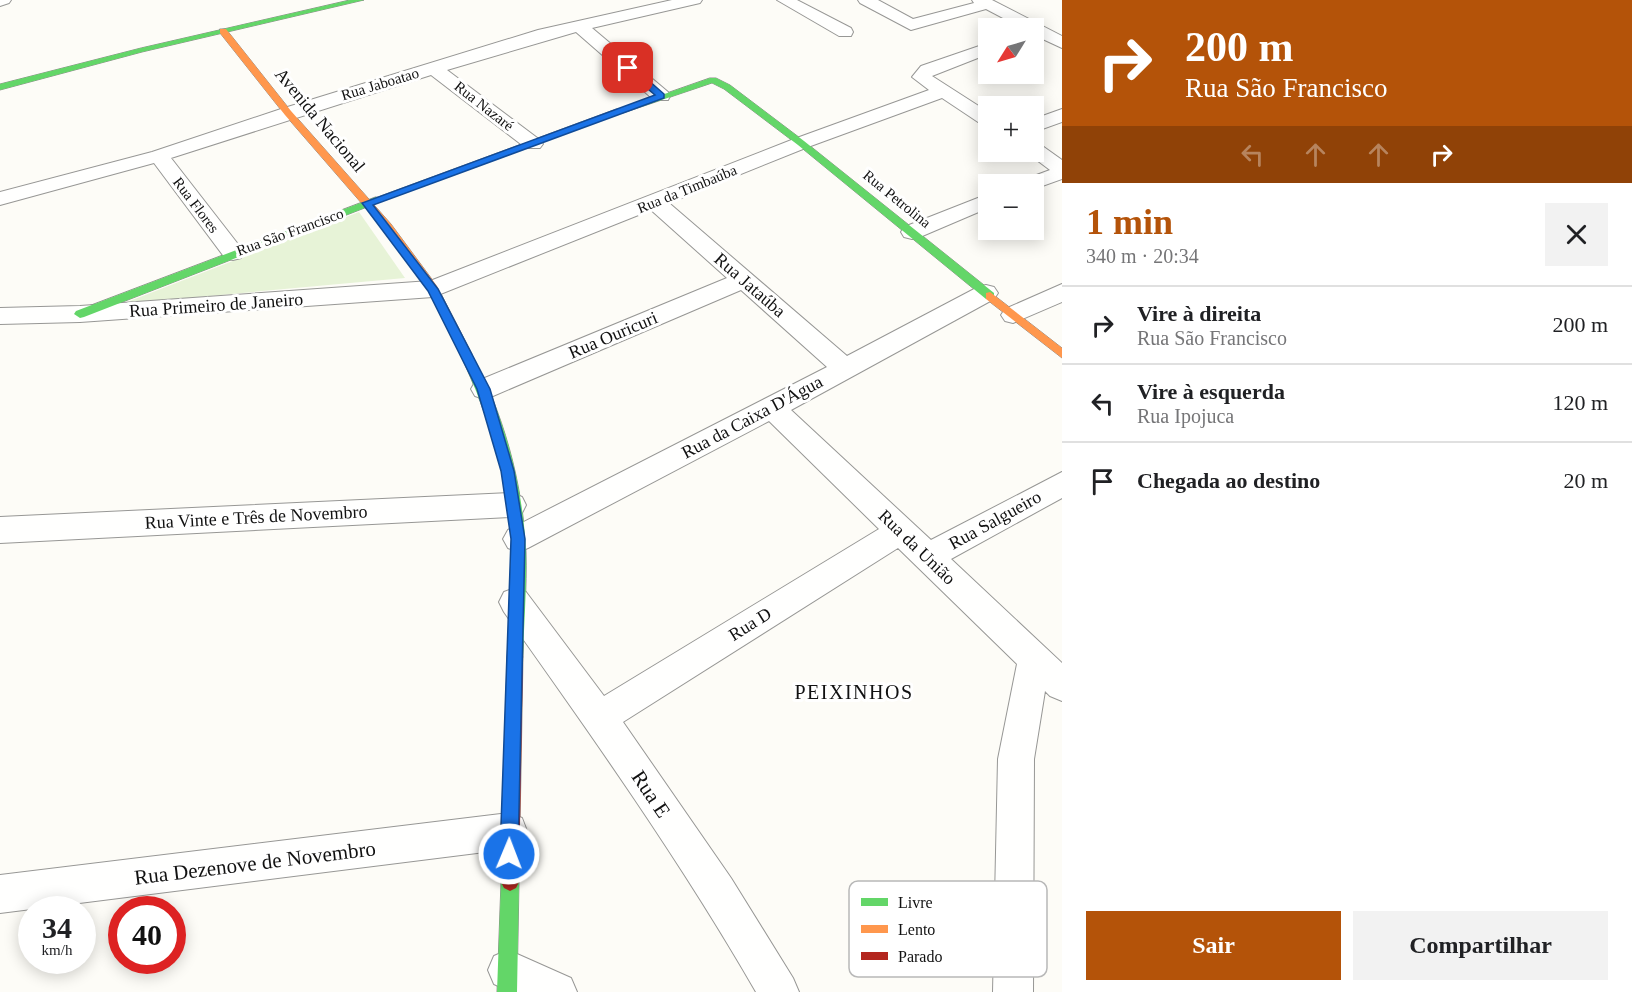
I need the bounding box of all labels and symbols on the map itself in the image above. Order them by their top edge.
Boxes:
north arrow [978,18,1044,84]
pin [602,42,653,93]
street label: Avenida Nacional [271,64,369,176]
street label: Rua Jaboatao [339,65,421,103]
street label: Rua Nazaré [451,78,517,134]
street label: Rua da Timbaúba [635,162,739,216]
street label: Rua Petrolina [860,167,934,231]
street label: Rua Flores [170,174,222,236]
street label: Rua São Francisco [234,205,346,259]
street label: Rua Jataúba [710,249,790,321]
street label: Rua Primeiro de Janeiro [128,289,304,321]
street label: Rua Ouricuri [566,307,660,363]
street label: Rua da Caixa D'Água [678,371,826,463]
street label: Rua Salgueiro [945,486,1045,554]
street label: Rua Vinte e Três de Novembro [144,501,368,533]
street label: Rua da União [874,505,960,589]
street label: Rua D [725,603,775,645]
district label: PEIXINHOS [794,681,914,703]
street label: Rua E [627,766,675,822]
position arrow [477,822,541,886]
street label: Rua Dezenove de Novembro [133,836,377,890]
legend [849,881,1047,977]
text: Livre [898,894,933,911]
speed limit sign: 40 [108,896,186,974]
text: Lento [898,921,935,938]
text: Parado [898,948,942,965]

